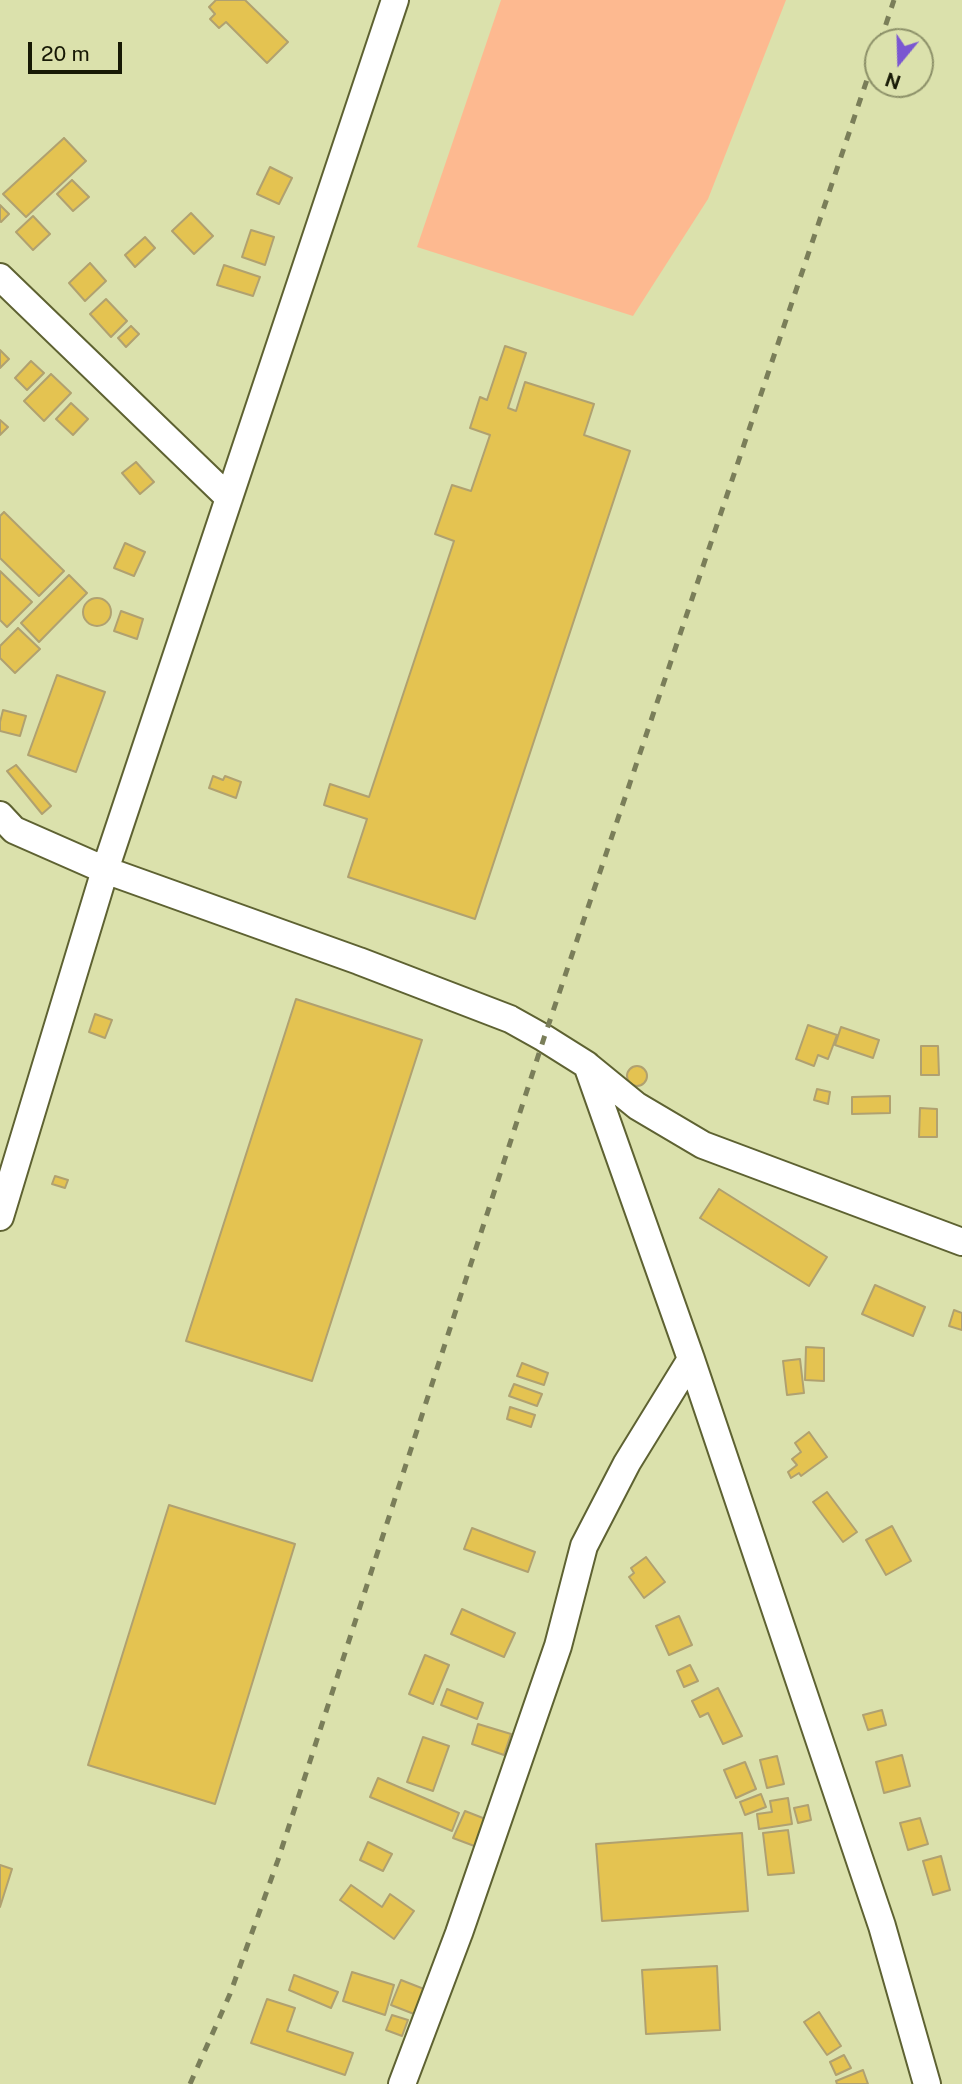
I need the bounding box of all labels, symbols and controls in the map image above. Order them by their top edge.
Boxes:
scale bar [32,28,126,72]
north arrow [864,28,934,98]
text: 20 m [41,41,90,66]
text: N [882,68,903,94]

